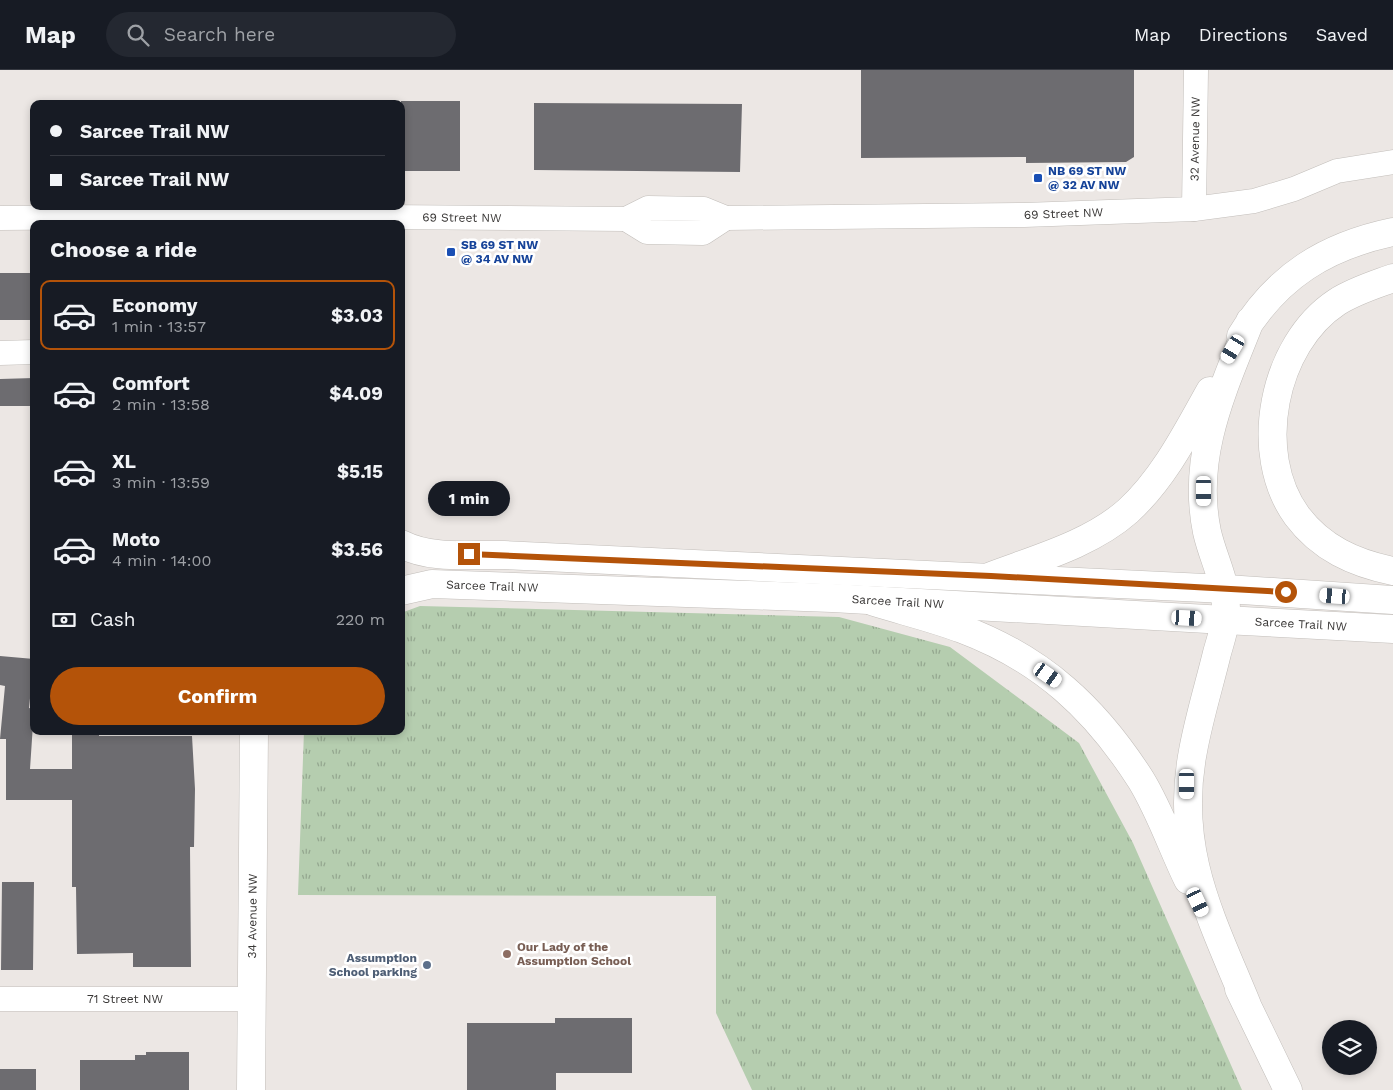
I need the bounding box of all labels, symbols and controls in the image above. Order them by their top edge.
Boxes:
search box [106,12,456,57]
text: Map [25,21,76,49]
icon: search [124,21,152,49]
text: Search here [164,23,275,46]
text: Map [1134,24,1171,45]
text: Directions [1199,24,1288,45]
text: Saved [1316,24,1368,45]
street label: 32 Avenue NW [1187,96,1203,181]
text: Sarcee Trail NW [80,120,229,143]
place label: NB 69 ST NW @ 32 AV NW [1048,164,1126,192]
text: Sarcee Trail NW [80,168,229,191]
marker: NB 69 ST NW @ 32 AV NW [1032,172,1044,184]
street label: 69 Street NW [1024,205,1104,222]
street label: 69 Street NW [422,210,502,225]
text: Choose a ride [50,237,197,262]
place label: SB 69 ST NW @ 34 AV NW [461,238,538,266]
marker: SB 69 ST NW @ 34 AV NW [445,246,457,258]
icon: car [52,293,97,338]
text: Economy [112,294,197,317]
text: $3.03 [331,304,383,327]
text: 1 min · 13:57 [112,317,206,336]
car [1218,332,1247,366]
icon: car [52,371,97,416]
text: Comfort [112,372,190,395]
text: $4.09 [329,382,383,405]
text: 2 min · 13:58 [112,395,210,414]
icon: car [52,449,97,494]
text: XL [112,450,136,473]
text: $5.15 [337,460,383,483]
text: 3 min · 13:59 [112,473,210,492]
car [1196,476,1211,506]
callout: 1 min [428,482,510,516]
text: 1 min [448,489,490,508]
icon: car [52,527,97,572]
text: Moto [112,528,160,551]
text: $3.56 [331,538,383,561]
route end [458,543,480,565]
text: 4 min · 14:00 [112,551,212,570]
street label: Sarcee Trail NW [446,577,539,595]
route start [1275,581,1297,603]
car [1319,587,1350,605]
street label: Sarcee Trail NW [851,592,945,611]
icon: cash [50,606,78,634]
text: Cash [90,608,136,631]
text: 220 m [336,610,385,629]
car [1171,610,1202,626]
street label: Sarcee Trail NW [1254,615,1348,634]
car [1031,660,1064,690]
button: Confirm [50,667,385,725]
car [1179,769,1194,799]
street label: 34 Avenue NW [245,873,260,959]
car [1184,885,1211,919]
place label: Our Lady of the Assumption School [517,940,631,968]
marker: Our Lady of the Assumption School [501,948,513,960]
place label: Assumption School parking [329,951,417,979]
marker: Assumption School parking [421,959,433,971]
street label: 71 Street NW [87,992,164,1006]
map controls [1322,1020,1377,1075]
button: layers [1322,1020,1377,1075]

